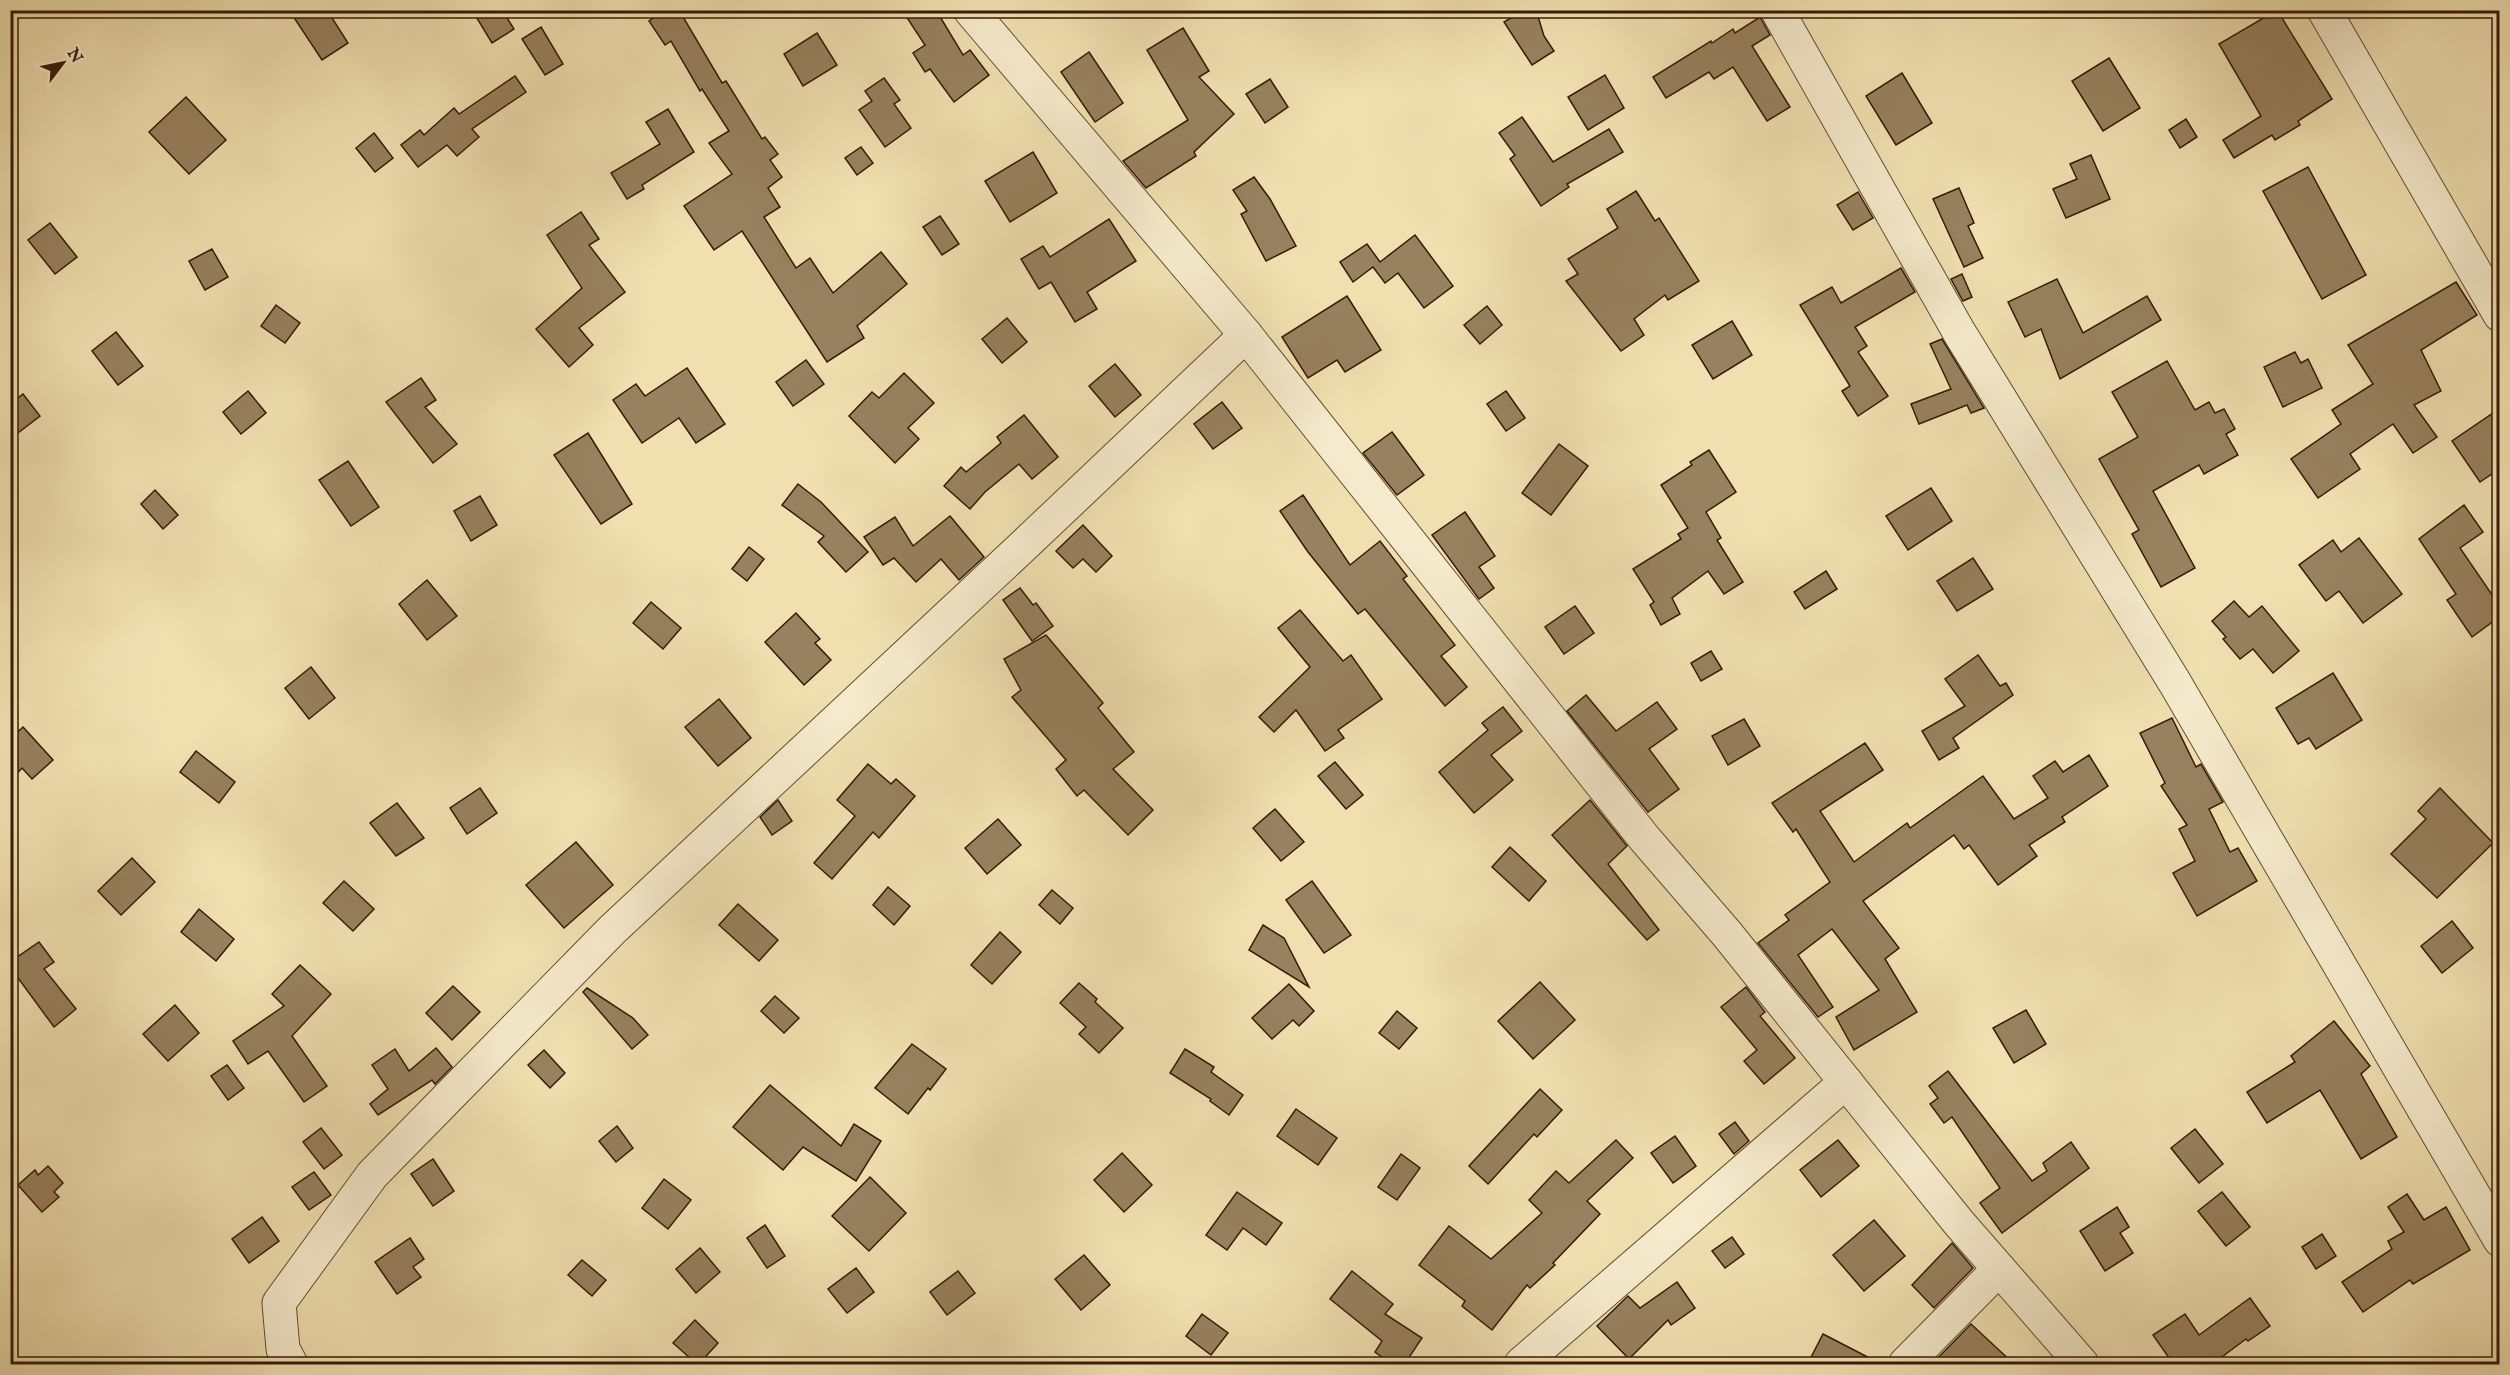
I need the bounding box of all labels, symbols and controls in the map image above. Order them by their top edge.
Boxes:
north arrow [33,33,93,93]
text: N [61,44,86,67]

